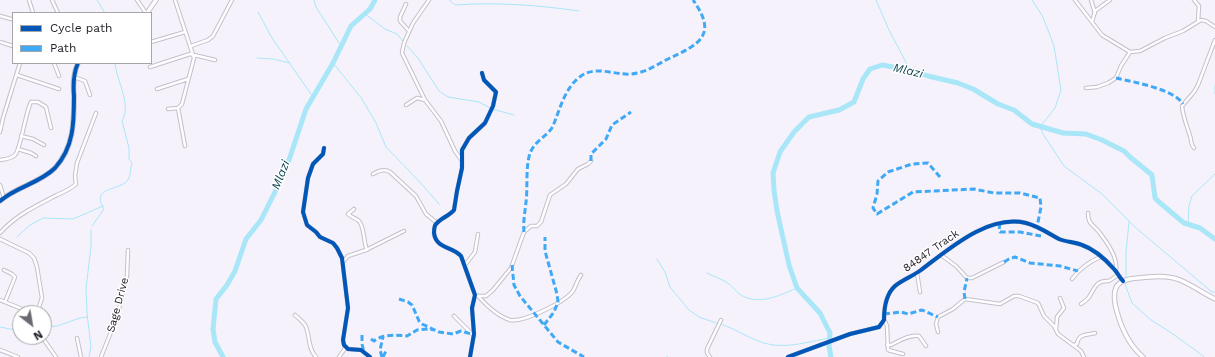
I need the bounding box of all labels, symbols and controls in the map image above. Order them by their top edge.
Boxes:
legend [12,12,152,64]
text: Cycle path [50,21,112,35]
text: Path [50,41,76,55]
water label: Mlazi [892,61,924,81]
water label: Mlazi [269,158,293,192]
street label: 84847 Track [901,227,961,275]
street label: Sage Drive [104,276,132,334]
north arrow [12,305,52,345]
text: N [31,327,45,343]

